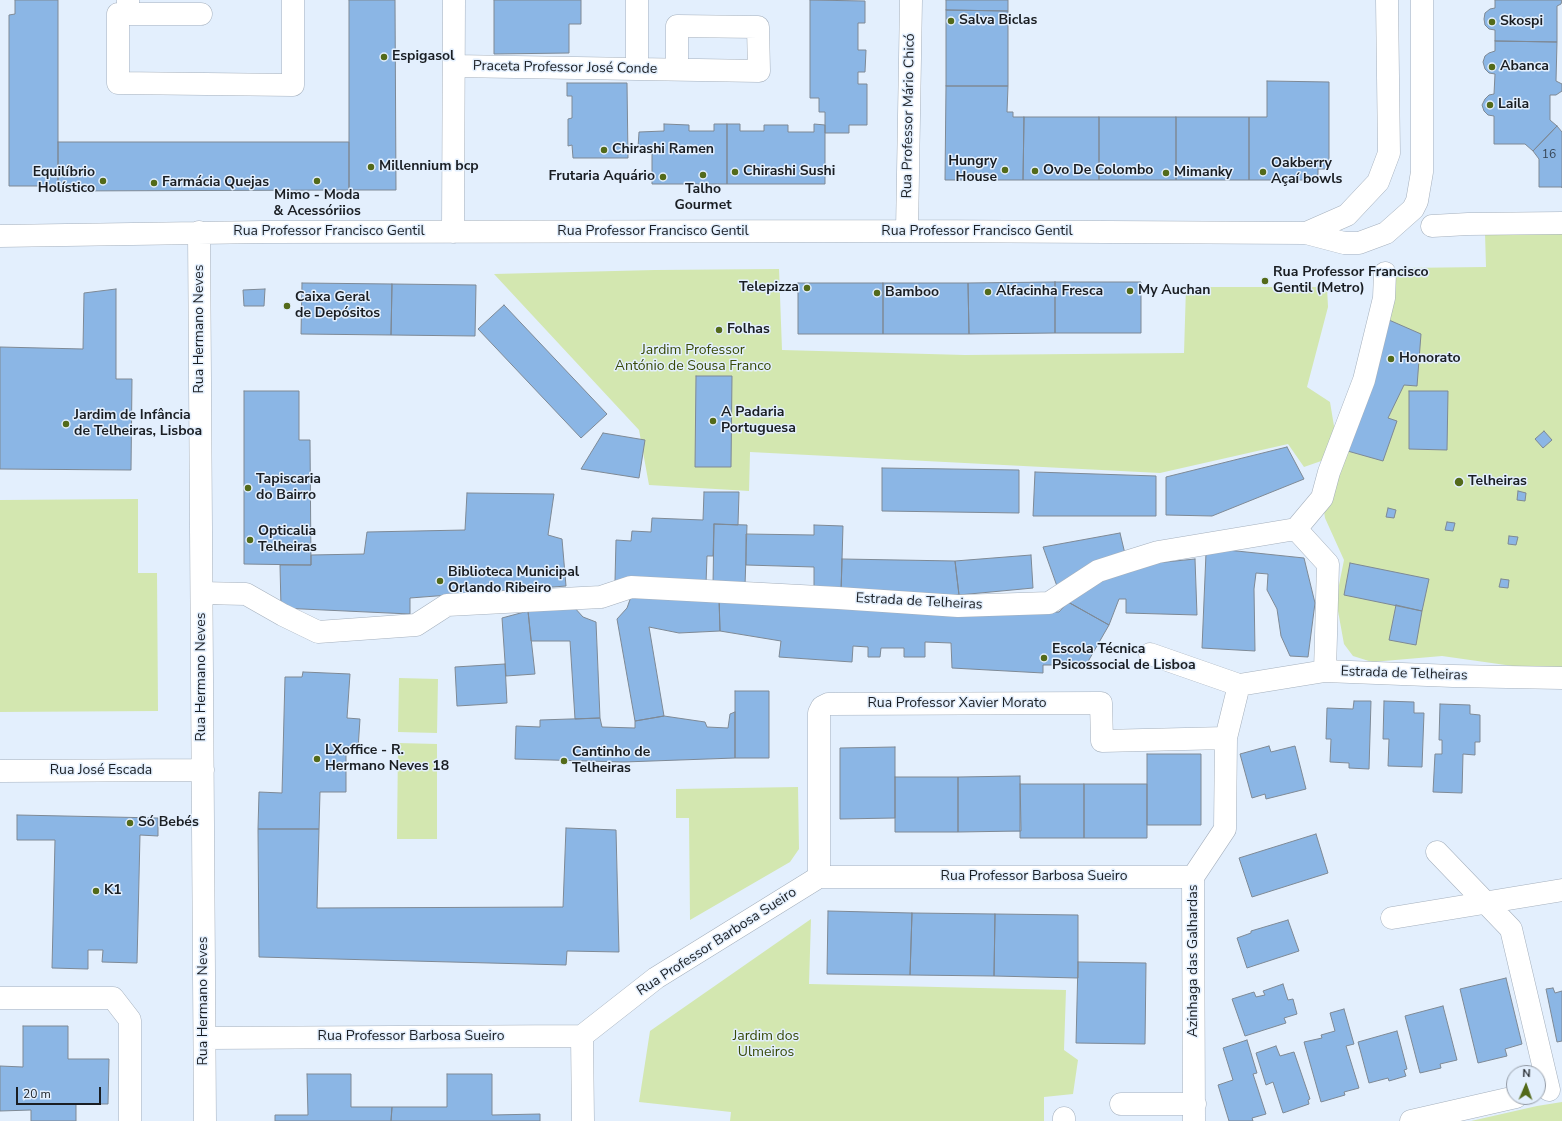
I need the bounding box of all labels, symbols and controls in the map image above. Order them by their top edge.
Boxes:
place label: Salva Biclas [959,13,1037,29]
place label: Skospi [1500,14,1543,30]
marker: Salva Biclas [946,16,956,26]
marker: Skospi [1487,17,1497,27]
street label: Rua Professor Mário Chicó [899,33,919,199]
place label: Espigasol [392,49,455,65]
marker: Espigasol [379,52,389,62]
street label: Praceta Professor José Conde [473,58,657,78]
place label: Abanca [1500,59,1549,75]
marker: Abanca [1487,62,1497,72]
place label: Laila [1498,97,1529,113]
marker: Laila [1485,100,1495,110]
place label: Chirashi Ramen [612,142,714,158]
marker: Chirashi Ramen [599,145,609,155]
house number: 16 [1542,148,1556,162]
place label: Hungry House [948,154,997,186]
place label: Oakberry Açaí bowls [1271,156,1342,188]
place label: Millennium bcp [379,159,479,175]
marker: Millennium bcp [366,162,376,172]
place label: Ovo De Colombo [1043,163,1153,179]
place label: Chirashi Sushi [743,164,835,180]
place label: Equilíbrio Holístico [33,165,95,198]
marker: Hungry House [1000,165,1010,175]
place label: Mimanky [1174,165,1232,181]
marker: Ovo De Colombo [1030,166,1040,176]
marker: Chirashi Sushi [730,167,740,177]
marker: Oakberry Açaí bowls [1258,167,1268,177]
marker: Mimanky [1161,168,1171,178]
place label: Frutaria Aquário [549,169,655,185]
marker: Talho Gourmet [698,170,708,180]
marker: Frutaria Aquário [658,172,668,182]
place label: Farmácia Quejas [162,175,269,191]
marker: Equilíbrio Holístico [98,176,108,186]
marker: Mimo - Moda & Acessóriios [312,176,322,186]
marker: Farmácia Quejas [149,178,159,188]
place label: Talho Gourmet [674,182,732,214]
place label: Mimo - Moda & Acessóriios [273,188,361,220]
street label: Rua Professor Francisco Gentil [233,224,425,240]
street label: Rua Professor Francisco Gentil [557,224,749,240]
street label: Rua Professor Francisco Gentil [881,224,1073,240]
street label: Rua Hermano Neves [192,264,208,394]
place label: Rua Professor Francisco Gentil (Metro) [1273,265,1429,298]
marker: Rua Professor Francisco Gentil (Metro) [1260,276,1270,286]
place label: Telepizza [739,280,799,296]
marker: Telepizza [802,283,812,293]
place label: My Auchan [1138,283,1210,299]
place label: Alfacinha Fresca [996,284,1103,300]
place label: Bamboo [885,285,939,301]
marker: My Auchan [1125,286,1135,296]
marker: Alfacinha Fresca [983,287,993,297]
marker: Bamboo [872,288,882,298]
place label: Caixa Geral de Depósitos [295,290,380,322]
marker: Caixa Geral de Depósitos [282,301,292,311]
place label: Folhas [727,322,770,338]
marker: Folhas [714,325,724,335]
park label: Jardim Professor António de Sousa Franco [615,343,771,376]
place label: Honorato [1399,351,1461,367]
marker: Honorato [1386,354,1396,364]
place label: A Padaria Portuguesa [721,405,796,438]
place label: Jardim de Infância de Telheiras, Lisboa [74,408,202,440]
marker: A Padaria Portuguesa [708,416,718,426]
marker: Jardim de Infância de Telheiras, Lisboa [61,419,71,429]
place label: Tapiscaria do Bairro [256,472,321,504]
place label: Telheiras [1468,474,1527,490]
marker: Telheiras [1453,476,1465,488]
marker: Tapiscaria do Bairro [243,483,253,493]
place label: Opticalia Telheiras [258,524,317,556]
marker: Opticalia Telheiras [245,535,255,545]
place label: Biblioteca Municipal Orlando Ribeiro [448,565,579,598]
marker: Biblioteca Municipal Orlando Ribeiro [435,576,445,586]
street label: Estrada de Telheiras [855,590,983,614]
street label: Rua Hermano Neves [194,612,210,742]
place label: Escola Técnica Psicossocial de Lisboa [1052,642,1196,674]
marker: Escola Técnica Psicossocial de Lisboa [1039,653,1049,663]
street label: Estrada de Telheiras [1340,663,1468,685]
street label: Rua Professor Xavier Morato [867,696,1047,712]
place label: LXoffice - R. Hermano Neves 18 [325,743,449,776]
place label: Cantinho de Telheiras [572,745,650,778]
marker: LXoffice - R. Hermano Neves 18 [312,754,322,764]
marker: Cantinho de Telheiras [559,756,569,766]
street label: Rua José Escada [50,763,152,779]
place label: Só Bebés [138,815,199,831]
marker: Só Bebés [125,818,135,828]
street label: Rua Professor Barbosa Sueiro [941,869,1127,885]
place label: K1 [104,883,122,899]
street label: Rua Professor Barbosa Sueiro [634,884,800,1000]
street label: Azinhaga das Galhardas [1186,885,1202,1037]
marker: K1 [91,886,101,896]
street label: Rua Hermano Neves [196,936,212,1066]
street label: Rua Professor Barbosa Sueiro [318,1029,504,1045]
park label: Jardim dos Ulmeiros [733,1029,799,1062]
north arrow [1506,1065,1546,1105]
text: N [1522,1066,1531,1081]
scale bar [18,1079,103,1105]
text: 20 m [23,1086,51,1102]

